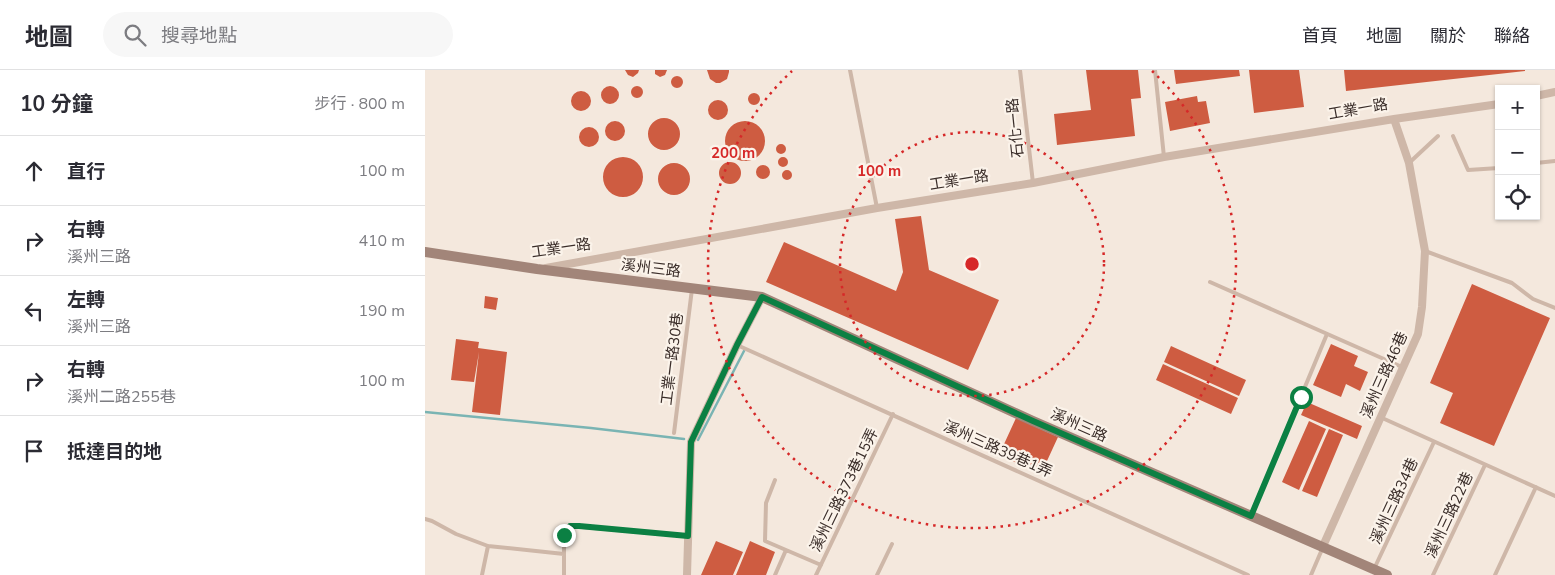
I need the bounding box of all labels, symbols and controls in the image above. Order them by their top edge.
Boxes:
search box [103,12,453,57]
text: 地圖 [25,21,73,53]
icon: search [121,21,149,49]
text: 搜尋地點 [161,23,237,49]
text: 首頁 [1302,24,1338,48]
text: 地圖 [1366,24,1402,48]
text: 關於 [1430,24,1466,48]
text: 聯絡 [1494,24,1530,48]
map controls [1495,85,1540,220]
button: + [1495,85,1540,130]
text: 10 分鐘 [20,90,93,118]
text: 步行 · 800 m [315,93,405,115]
street label: 工業一路 [1327,94,1389,124]
street label: 石化一路 [1002,97,1028,159]
button: − [1495,130,1540,175]
text: 200 m [711,143,755,163]
icon: ahead [20,157,48,185]
text: 直行 [67,159,105,185]
text: 100 m [358,160,405,182]
text: 100 m [857,161,901,181]
street label: 工業一路 [928,165,990,195]
button: locate [1495,175,1540,220]
text: 右轉 [67,217,105,243]
icon: right [20,227,48,255]
text: 410 m [358,230,405,252]
street label: 工業一路 [530,234,592,262]
text: 溪州三路 [67,246,131,268]
street label: 溪州三路 [620,254,682,282]
centre of rings [963,255,981,273]
text: 左轉 [67,287,105,313]
icon: left [20,297,48,325]
text: 190 m [358,300,405,322]
street label: 工業一路30巷 [656,312,688,406]
text: 溪州三路 [67,316,131,338]
street label: 溪州三路46巷 [1356,328,1412,422]
text: 右轉 [67,357,105,383]
icon: right [20,367,48,395]
text: 100 m [358,370,405,392]
text: 溪州二路255巷 [67,386,176,408]
route start [1290,386,1313,409]
street label: 溪州三路 [1048,404,1110,446]
street label: 溪州三路39巷1弄 [940,416,1056,482]
street label: 溪州三路373巷15弄 [805,425,883,555]
icon: arrive [20,437,48,465]
text: 抵達目的地 [67,439,162,465]
street label: 溪州三路34巷 [1365,455,1423,547]
street label: 溪州三路22巷 [1420,469,1478,561]
route end [553,524,576,547]

